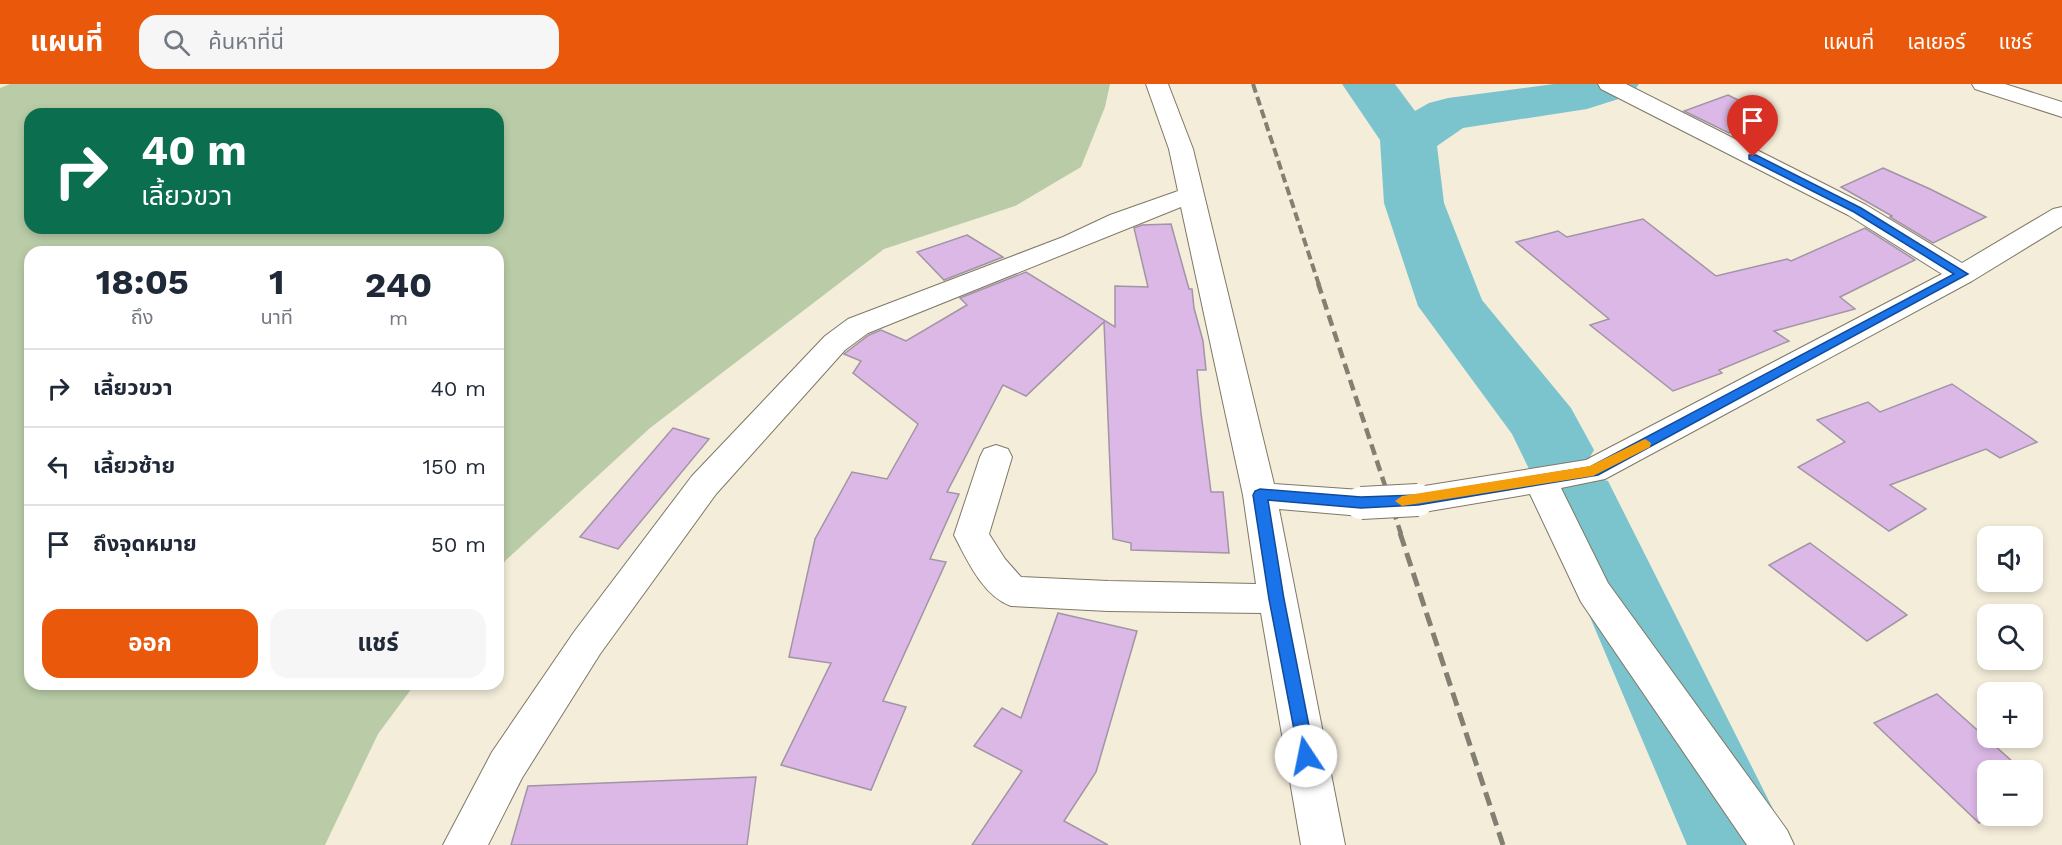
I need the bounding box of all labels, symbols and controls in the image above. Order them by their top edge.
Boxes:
search box [139,15,559,69]
text: แผนที่ [30,25,103,58]
icon: search [160,26,193,59]
text: ค้นหาที่นี่ [208,29,284,54]
text: แผนที่ [1823,29,1874,54]
text: เลเยอร์ [1907,29,1966,54]
text: แชร์ [1999,29,2032,54]
pin [1727,95,1778,157]
icon: arrive [1736,104,1769,137]
text: 40 m [141,126,247,175]
icon: right [42,132,120,210]
text: เลี้ยวขวา [141,180,232,212]
text: 18:05 [96,261,189,303]
text: 1 [269,261,284,303]
text: 240 [365,264,432,306]
text: ถึง [131,305,154,329]
text: นาที [260,305,293,329]
text: m [389,306,408,330]
icon: right [42,372,75,405]
text: เลี้ยวขวา [93,375,173,400]
text: 40 m [430,376,486,401]
icon: left [42,450,75,483]
text: เลี้ยวซ้าย [93,453,175,478]
text: 150 m [422,454,486,479]
map controls [1977,526,2043,826]
button: sound [1977,526,2043,592]
icon: arrive [42,528,75,561]
text: ถึงจุดหมาย [93,531,197,556]
text: 50 m [431,532,486,557]
button: search [1977,604,2043,670]
button: ออก [42,609,258,678]
button: แชร์ [270,609,486,678]
button: + [1977,682,2043,748]
position arrow [1274,724,1338,788]
button: − [1977,760,2043,826]

